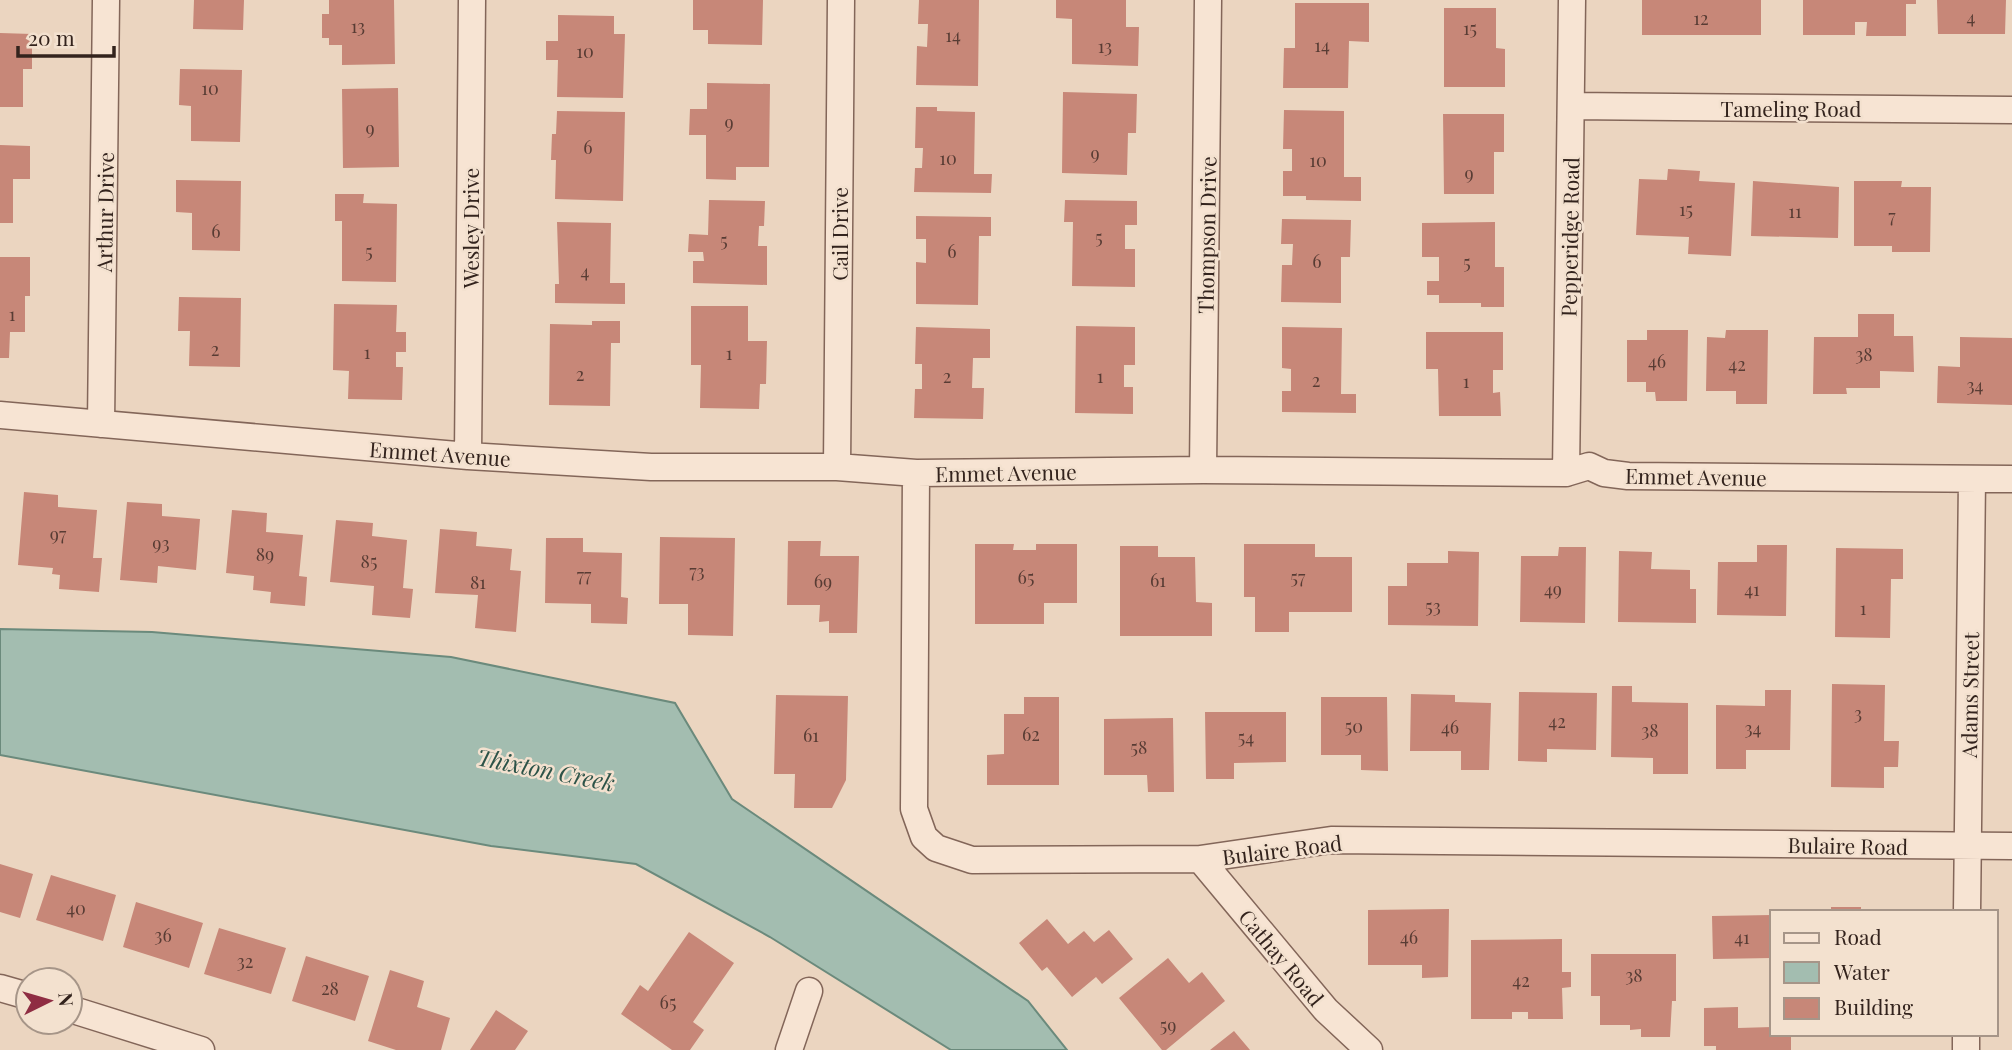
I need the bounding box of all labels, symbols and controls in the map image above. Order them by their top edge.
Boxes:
house number: 4 [1967,5,1976,29]
house number: 12 [1693,6,1709,30]
scale bar [18,14,114,58]
house number: 13 [351,14,365,38]
house number: 15 [1463,16,1477,40]
text: 20 m [28,23,75,51]
house number: 14 [945,23,961,47]
house number: 14 [1314,33,1330,57]
house number: 13 [1098,34,1112,58]
house number: 10 [576,39,594,63]
house number: 10 [201,76,219,100]
street label: Tameling Road [1720,94,1862,122]
house number: 9 [724,110,734,134]
house number: 9 [365,116,375,140]
house number: 6 [583,135,593,159]
house number: 9 [1090,141,1100,165]
house number: 10 [939,146,957,170]
house number: 10 [1309,148,1327,172]
street label: Arthur Drive [89,152,119,273]
street label: Thompson Drive [1191,156,1221,314]
street label: Pepperidge Road [1554,157,1584,317]
house number: 9 [1464,161,1474,185]
street label: Wesley Drive [456,168,484,289]
street label: Cail Drive [825,187,853,281]
house number: 15 [1679,197,1693,221]
house number: 11 [1788,199,1802,223]
house number: 7 [1888,204,1896,228]
house number: 6 [211,219,221,243]
house number: 5 [1095,225,1103,249]
house number: 5 [720,228,728,252]
house number: 5 [365,239,373,263]
house number: 6 [947,239,957,263]
house number: 6 [1312,249,1322,273]
house number: 5 [1463,250,1471,274]
house number: 4 [581,259,590,283]
house number: 1 [9,302,16,326]
house number: 2 [211,337,219,361]
house number: 1 [364,340,371,364]
house number: 1 [726,341,733,365]
house number: 38 [1855,342,1873,366]
house number: 46 [1648,349,1666,373]
house number: 42 [1728,352,1746,376]
house number: 2 [576,362,584,386]
house number: 2 [943,364,951,388]
house number: 1 [1097,364,1104,388]
house number: 2 [1312,368,1320,392]
house number: 1 [1463,369,1470,393]
house number: 34 [1966,373,1984,397]
street label: Emmet Avenue [368,434,512,472]
street label: Emmet Avenue [935,457,1077,487]
street label: Emmet Avenue [1625,461,1767,491]
house number: 97 [50,522,67,546]
house number: 93 [152,531,170,555]
house number: 89 [256,542,274,566]
house number: 85 [361,549,377,573]
house number: 73 [689,559,705,583]
house number: 77 [577,563,592,587]
house number: 65 [1018,565,1034,589]
house number: 57 [1291,565,1306,589]
house number: 61 [1150,568,1166,592]
house number: 69 [814,569,832,593]
house number: 81 [470,570,486,594]
house number: 49 [1544,577,1562,601]
house number: 41 [1744,577,1760,601]
house number: 53 [1425,594,1441,618]
house number: 1 [1860,596,1867,620]
street label: Adams Street [1954,631,1984,759]
house number: 3 [1854,701,1862,725]
house number: 42 [1548,709,1566,733]
house number: 50 [1345,714,1363,738]
house number: 46 [1441,715,1459,739]
house number: 34 [1744,716,1762,740]
house number: 38 [1641,718,1659,742]
house number: 62 [1022,722,1040,746]
house number: 61 [803,723,819,747]
house number: 54 [1238,725,1254,749]
house number: 58 [1131,735,1147,759]
water label: Thixton Creek [474,740,618,798]
street label: Bulaire Road [1221,828,1343,870]
street label: Bulaire Road [1788,830,1908,860]
house number: 40 [66,896,86,920]
street label: Cathay Road [1233,903,1331,1011]
legend [1770,910,1998,1036]
text: Road [1834,922,1882,950]
house number: 36 [154,923,172,947]
house number: 46 [1400,925,1418,949]
house number: 41 [1734,925,1750,949]
house number: 32 [237,949,253,973]
text: Water [1833,957,1890,985]
house number: 38 [1625,963,1643,987]
north arrow [14,966,84,1036]
house number: 42 [1512,968,1530,992]
house number: 28 [321,976,339,1000]
house number: 65 [660,990,676,1014]
text: N [53,991,81,1008]
text: Building [1834,992,1913,1020]
house number: 59 [1160,1013,1176,1037]

